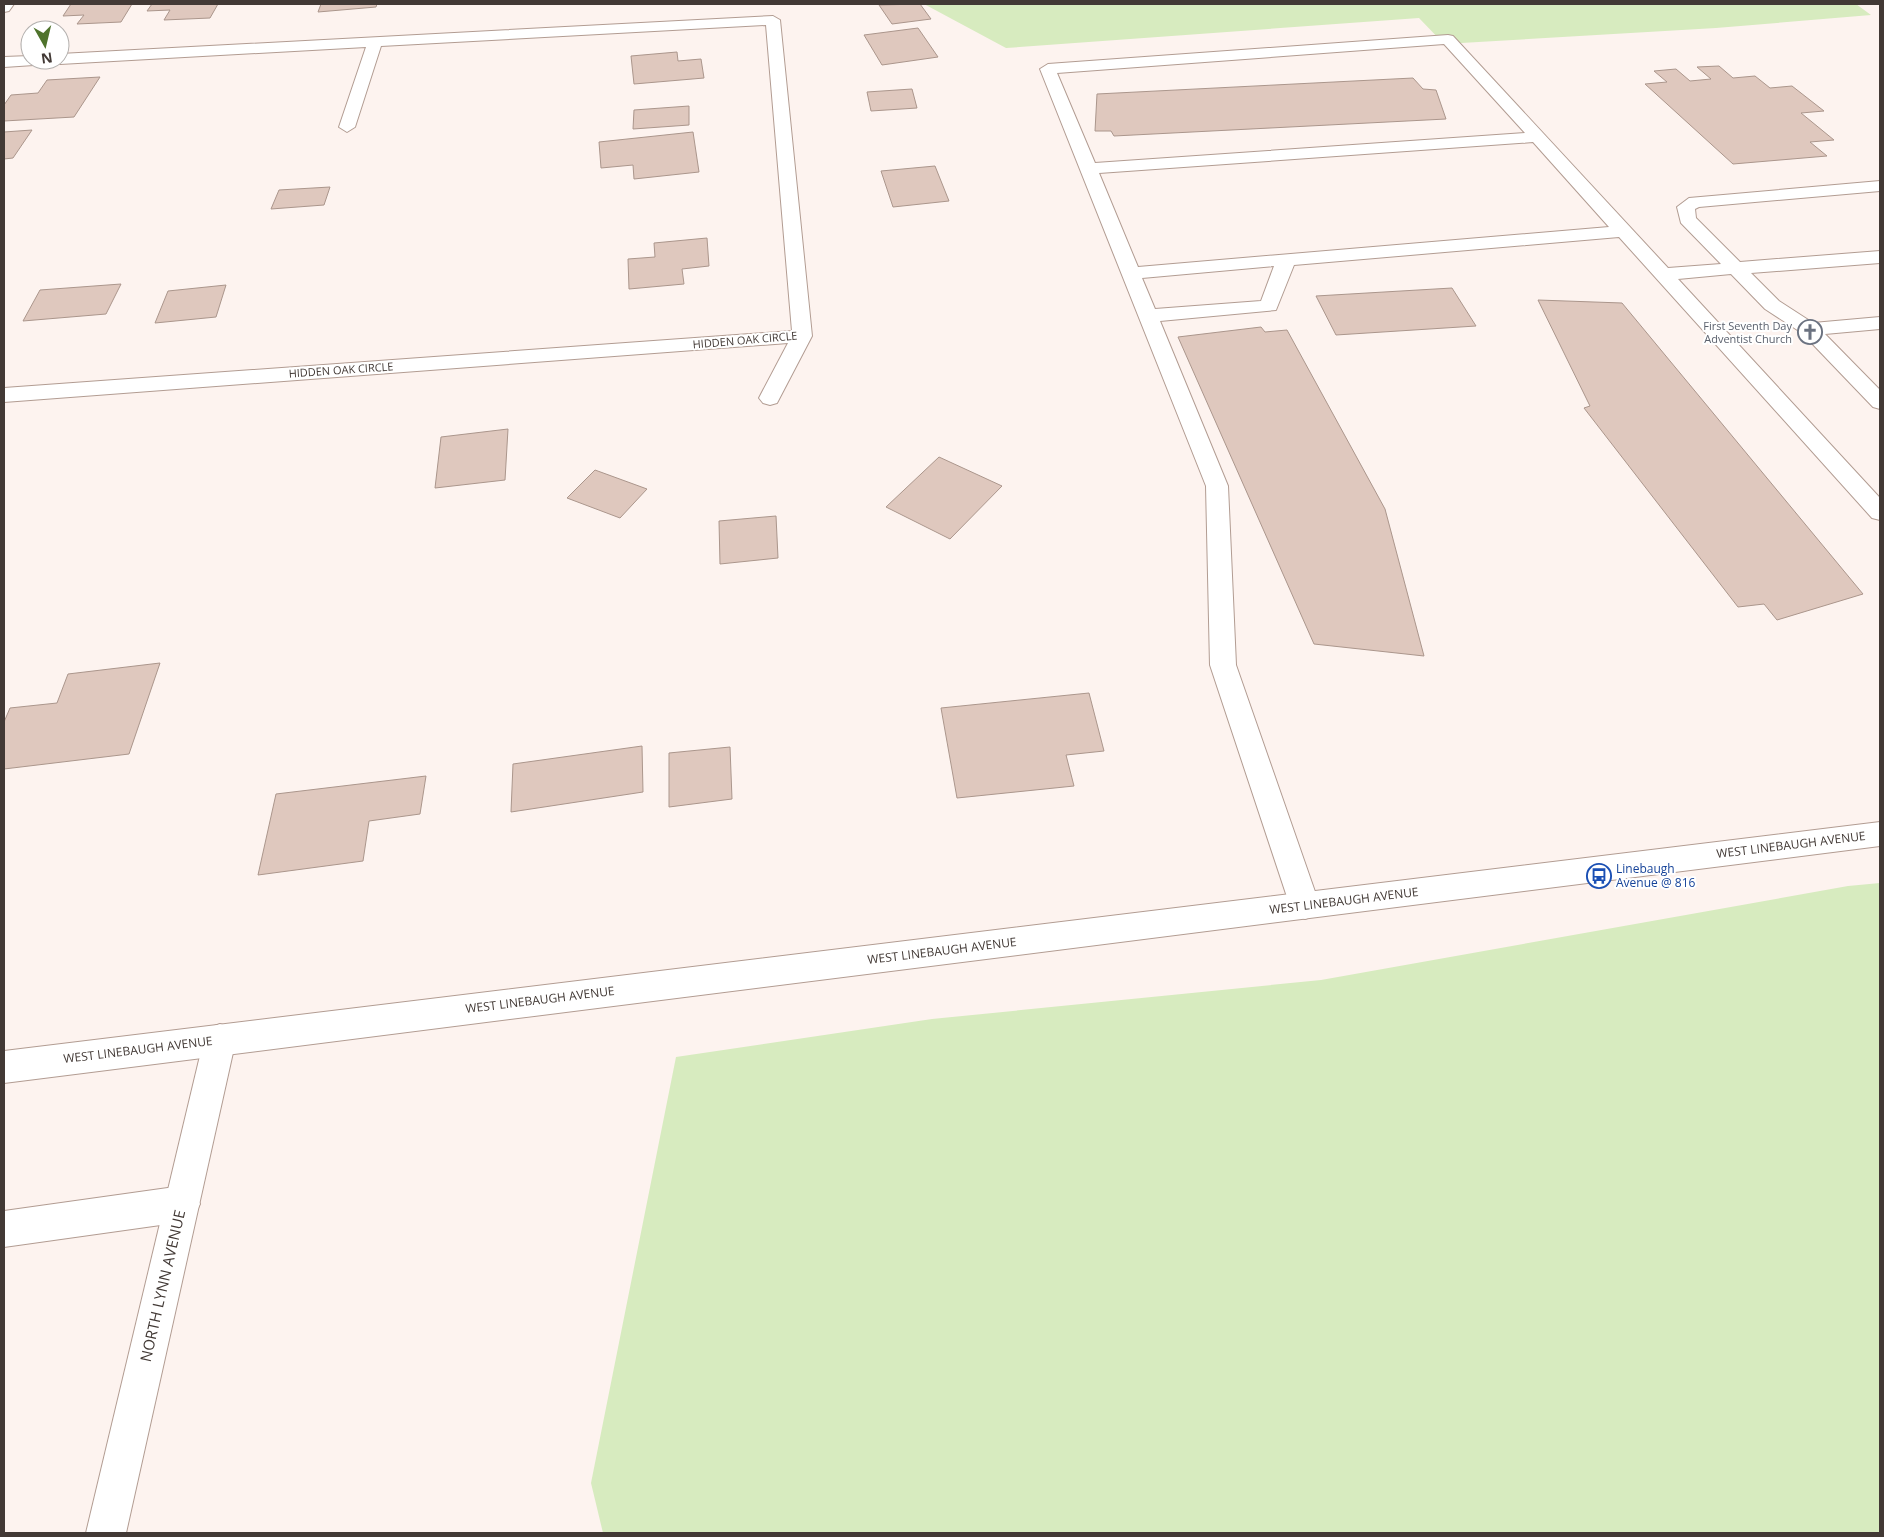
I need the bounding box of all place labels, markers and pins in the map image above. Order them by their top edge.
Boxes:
place label: First Seventh Day Adventist Church [1703,318,1792,346]
church icon: First Seventh Day Adventist Church [1797,319,1823,345]
place label: Linebaugh Avenue @ 816 [1616,860,1695,891]
bus stop icon: Linebaugh Avenue @ 816 [1586,863,1612,889]

